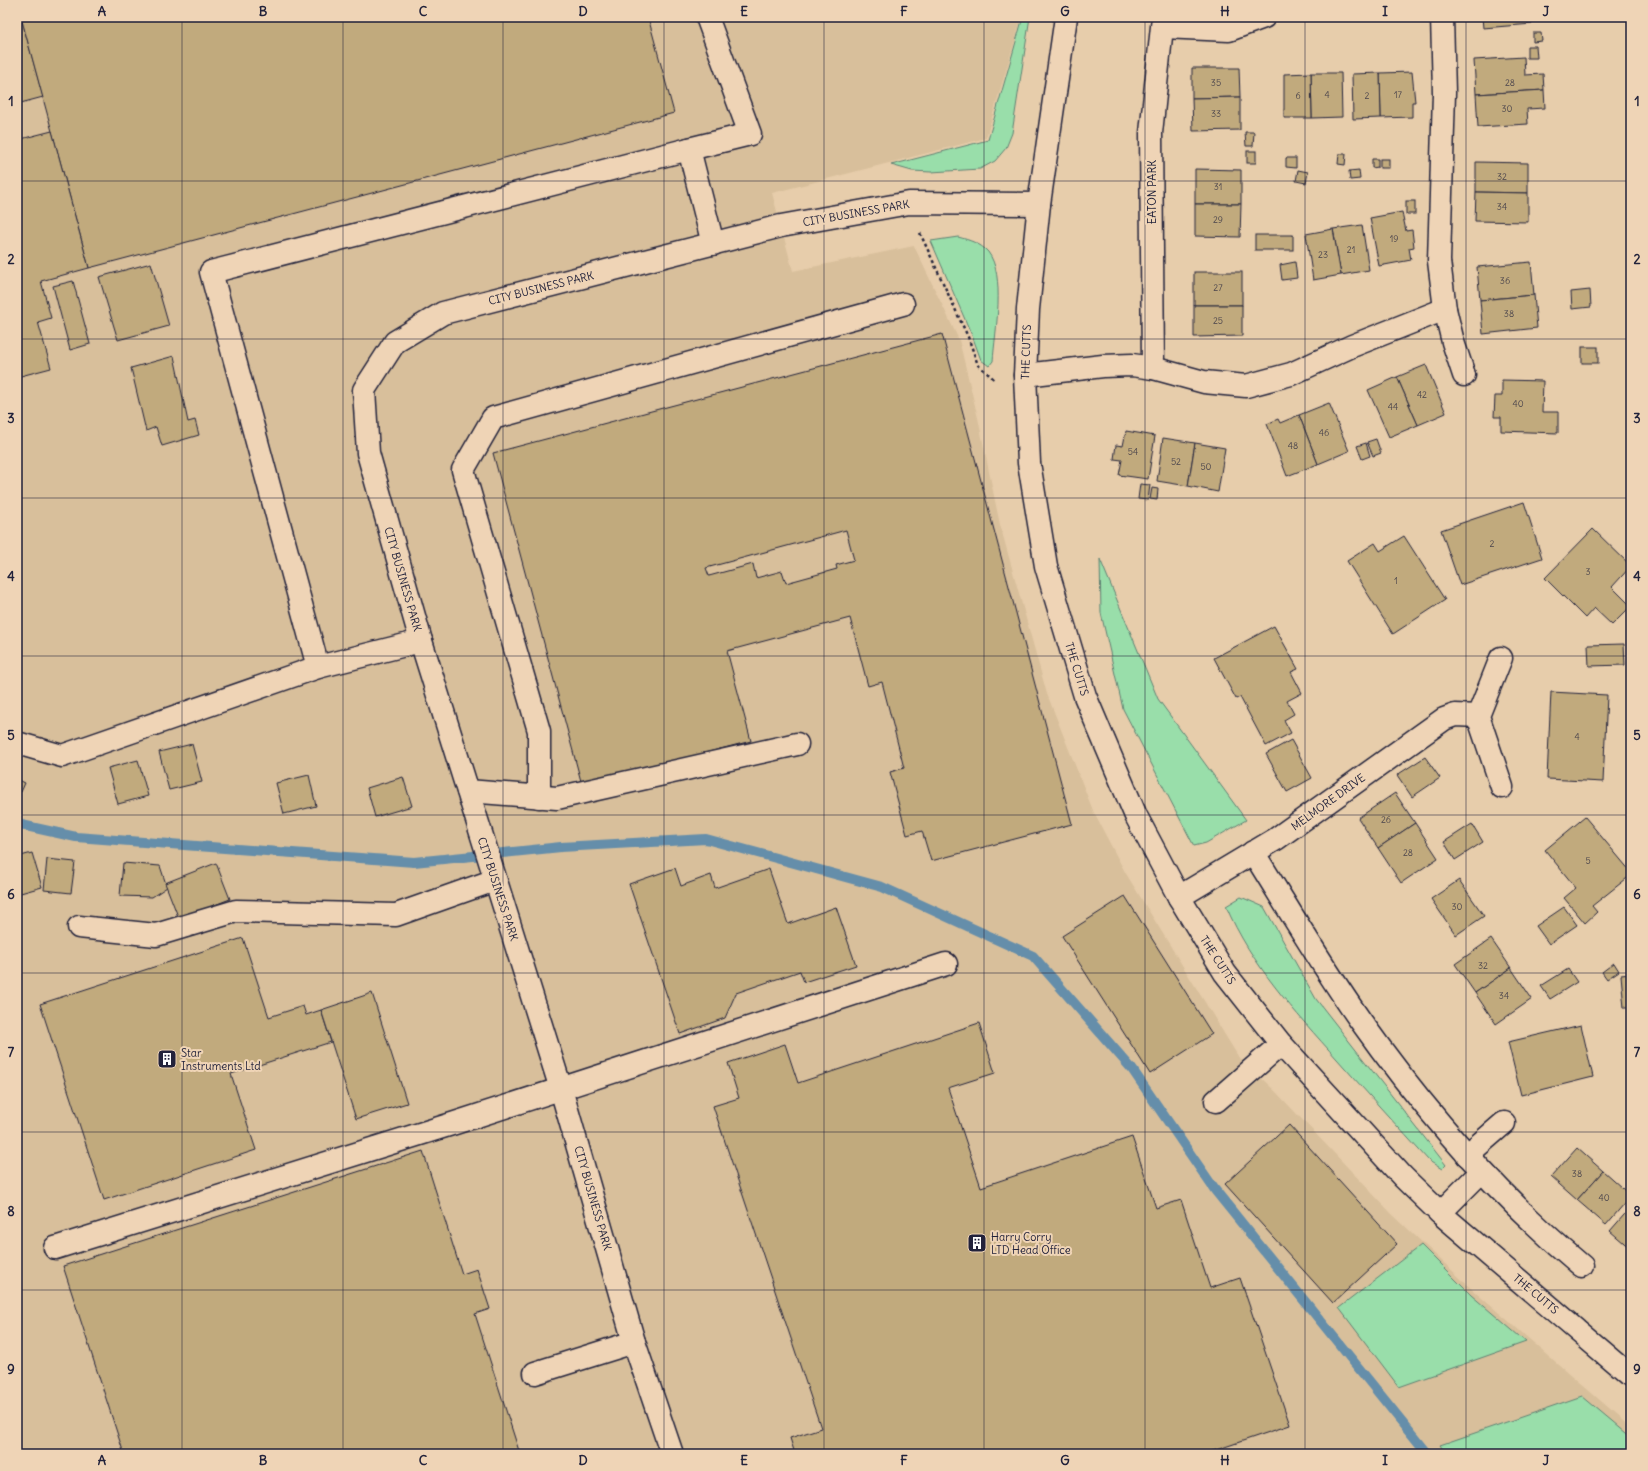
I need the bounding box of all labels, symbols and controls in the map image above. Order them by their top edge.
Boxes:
text: A [98,3,107,20]
text: B [259,3,268,20]
text: C [419,3,428,20]
text: D [578,3,588,20]
text: E [740,3,748,20]
text: F [900,3,908,20]
text: G [1060,3,1070,20]
text: H [1220,3,1230,20]
text: I [1382,3,1388,20]
text: J [1543,3,1550,20]
house number: 35 [1211,77,1221,88]
house number: 28 [1505,77,1515,88]
house number: 4 [1324,89,1330,100]
house number: 17 [1394,89,1403,100]
house number: 6 [1295,90,1301,101]
house number: 2 [1365,90,1370,101]
text: 1 [8,93,14,110]
text: 1 [1634,93,1640,110]
house number: 30 [1501,103,1513,114]
house number: 33 [1211,108,1221,119]
street label: EATON PARK [1145,160,1159,224]
house number: 32 [1497,171,1507,182]
house number: 31 [1214,181,1222,192]
street label: CITY BUSINESS PARK [802,197,911,229]
house number: 34 [1497,201,1507,212]
house number: 29 [1213,214,1223,225]
house number: 19 [1390,233,1398,244]
house number: 21 [1347,244,1355,255]
house number: 23 [1318,249,1328,260]
text: 2 [7,251,15,268]
text: 2 [1633,251,1641,268]
street label: CITY BUSINESS PARK [487,268,595,308]
house number: 36 [1500,275,1510,286]
house number: 27 [1213,282,1223,293]
house number: 38 [1504,308,1514,319]
house number: 25 [1213,315,1223,326]
street label: THE CUTTS [1018,324,1034,380]
house number: 42 [1417,389,1427,400]
house number: 40 [1512,398,1524,409]
house number: 44 [1388,401,1398,412]
text: 3 [7,410,15,427]
text: 3 [1633,410,1641,427]
house number: 46 [1319,427,1329,438]
house number: 48 [1288,440,1298,451]
house number: 54 [1128,446,1138,457]
house number: 52 [1171,456,1181,467]
house number: 50 [1200,461,1212,472]
street label: CITY BUSINESS PARK [381,525,425,633]
house number: 2 [1490,538,1495,549]
house number: 3 [1585,566,1591,577]
text: 4 [7,568,15,585]
text: 4 [1633,568,1641,585]
house number: 1 [1394,575,1398,586]
street label: THE CUTTS [1062,641,1092,697]
text: 5 [7,727,15,744]
text: 5 [1633,727,1641,744]
house number: 4 [1574,731,1580,742]
street label: MELMORE DRIVE [1288,771,1368,833]
house number: 26 [1381,814,1391,825]
street label: CITY BUSINESS PARK [475,835,521,943]
house number: 28 [1403,847,1413,858]
house number: 5 [1585,855,1591,866]
text: 6 [7,886,15,903]
text: 6 [1633,886,1641,903]
house number: 30 [1451,901,1463,912]
street label: THE CUTTS [1197,933,1239,987]
house number: 32 [1478,960,1488,971]
house number: 34 [1499,990,1509,1001]
text: 7 [8,1044,15,1061]
text: 7 [1634,1044,1641,1061]
place label: Star Instruments Ltd [181,1046,261,1073]
building icon: Star Instruments Ltd [156,1048,178,1070]
street label: CITY BUSINESS PARK [571,1144,615,1252]
house number: 38 [1572,1168,1582,1179]
house number: 40 [1598,1192,1610,1203]
text: 8 [7,1203,15,1220]
text: 8 [1633,1203,1641,1220]
place label: Harry Corry LTD Head Office [991,1230,1071,1257]
building icon: Harry Corry LTD Head Office [966,1232,988,1254]
street label: THE CUTTS [1510,1271,1562,1317]
text: 9 [7,1361,15,1378]
text: 9 [1633,1361,1641,1378]
text: A [98,1452,107,1469]
text: B [259,1452,268,1469]
text: C [419,1452,428,1469]
text: D [578,1452,588,1469]
text: E [740,1452,748,1469]
text: F [900,1452,908,1469]
text: G [1060,1452,1070,1469]
text: H [1220,1452,1230,1469]
text: I [1382,1452,1388,1469]
text: J [1543,1452,1550,1469]

